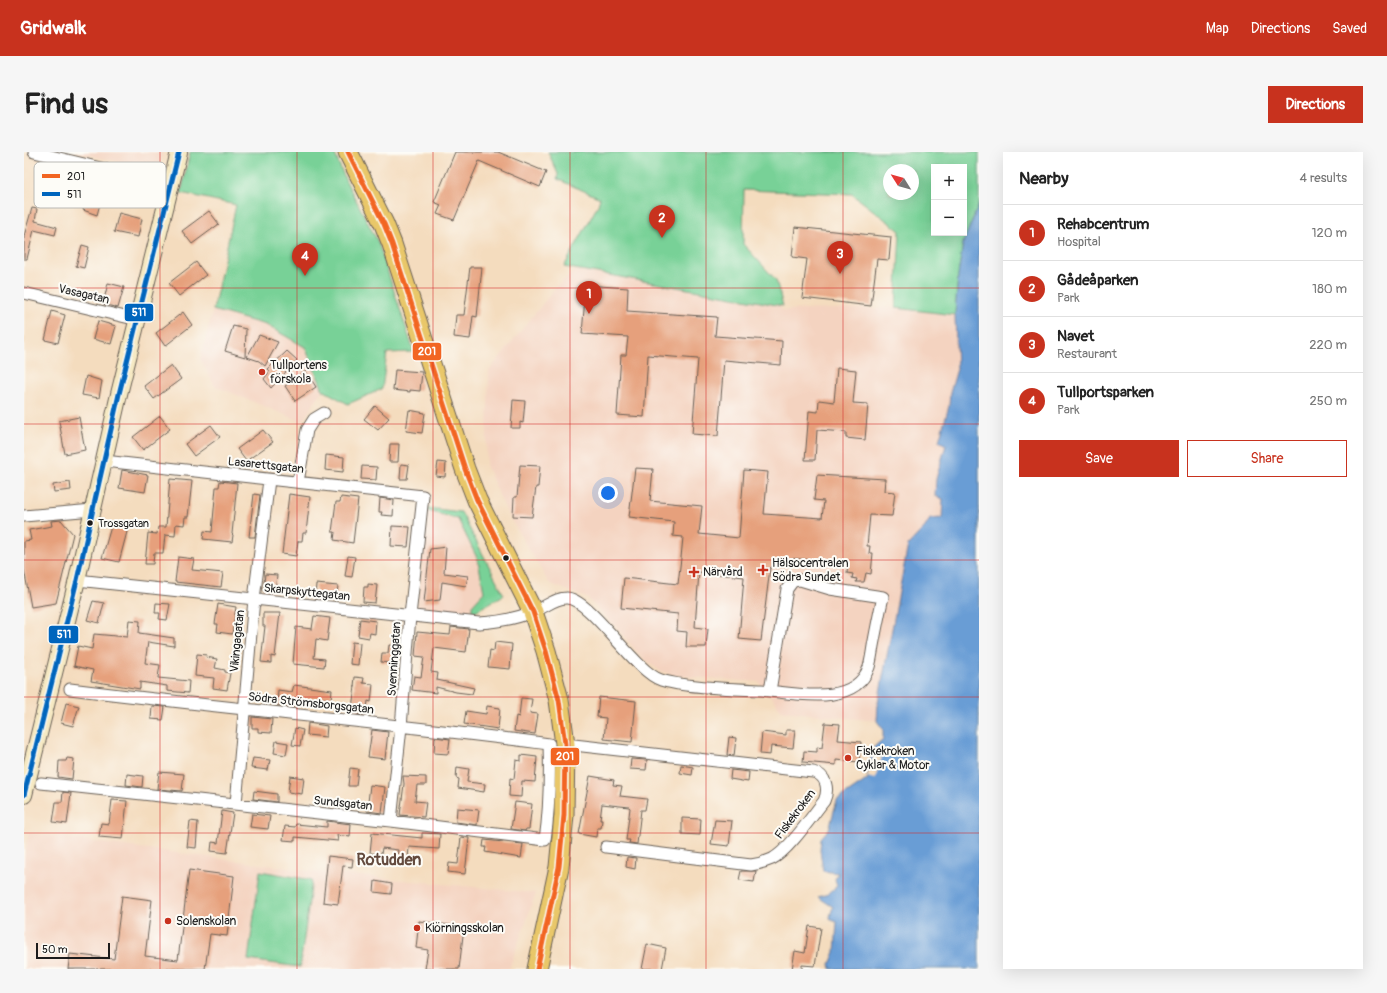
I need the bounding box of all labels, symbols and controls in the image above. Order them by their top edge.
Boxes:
text: Gridwalk [20,16,86,40]
text: Map [1206,20,1229,37]
text: Directions [1251,20,1310,37]
text: Saved [1332,20,1367,37]
button: Directions [1268,86,1363,123]
text: Find us [24,87,108,122]
legend [34,162,166,208]
north arrow [883,164,919,200]
map controls [931,164,967,236]
button: + [931,164,967,200]
text: Nearby [1019,168,1068,189]
text: 201 [67,170,85,183]
text: 4 results [1300,170,1347,186]
text: 511 [67,188,82,201]
button: − [931,200,967,236]
pin: 2 [649,205,675,238]
text: Rehabcentrum [1057,215,1149,234]
text: 1 [1029,225,1035,241]
text: 120 m [1311,225,1347,241]
text: Hospital [1057,234,1101,250]
pin: 3 [827,241,853,274]
pin: 4 [292,243,318,276]
text: Gådeåparken [1057,271,1139,290]
street label: Vasagatan [57,281,111,308]
pin: 1 [576,281,602,314]
text: 2 [1028,281,1036,297]
text: 180 m [1312,281,1347,297]
text: Park [1057,290,1080,306]
line badge: 511 [124,303,154,322]
text: 511 [132,306,146,319]
text: Navet [1057,327,1094,346]
text: 3 [1028,337,1036,353]
text: 220 m [1309,337,1347,353]
line badge: 201 [412,342,442,361]
text: 201 [418,345,436,358]
text: Restaurant [1057,346,1117,362]
place label: Tullportens förskola [270,358,328,387]
marker: Tullportens förskola [257,367,267,377]
text: Tullportsparken [1057,383,1154,402]
text: 4 [1028,393,1036,409]
text: 250 m [1309,393,1347,409]
text: Park [1057,402,1080,418]
button: Save [1019,440,1179,477]
button: Share [1187,440,1347,477]
street label: Lasarettsgatan [227,454,305,477]
your location [598,483,618,503]
place label: Trossgatan [98,517,149,530]
marker: Trossgatan [85,518,95,528]
unlabelled marker [501,553,511,563]
place label: Hälsocentralen Södra Sundet [772,556,849,585]
marker: Hälsocentralen Södra Sundet [757,564,769,576]
place label: Närvård [703,565,743,580]
marker: Närvård [688,566,700,578]
street label: Skarpskyttegatan [263,581,351,605]
street label: Vikingagatan [227,609,248,673]
street label: Svenninggatan [384,621,405,697]
line badge: 511 [48,625,79,644]
text: 511 [57,628,71,641]
street label: Södra Strömsborgsgatan [247,689,375,718]
place label: Fiskekroken Cyklar & Motor [856,744,930,773]
line badge: 201 [550,747,580,766]
text: 201 [556,750,574,763]
marker: Fiskekroken Cyklar & Motor [843,753,853,763]
street label: Fiskekroken [772,786,819,842]
street label: Sundsgatan [313,793,373,814]
district label: Rotudden [357,850,421,870]
place label: Solenskolan [176,914,236,929]
marker: Solenskolan [163,916,173,926]
place label: Kiörningsskolan [425,921,504,936]
marker: Kiörningsskolan [412,923,422,933]
scale bar [36,941,110,960]
text: 50 m [42,943,68,956]

